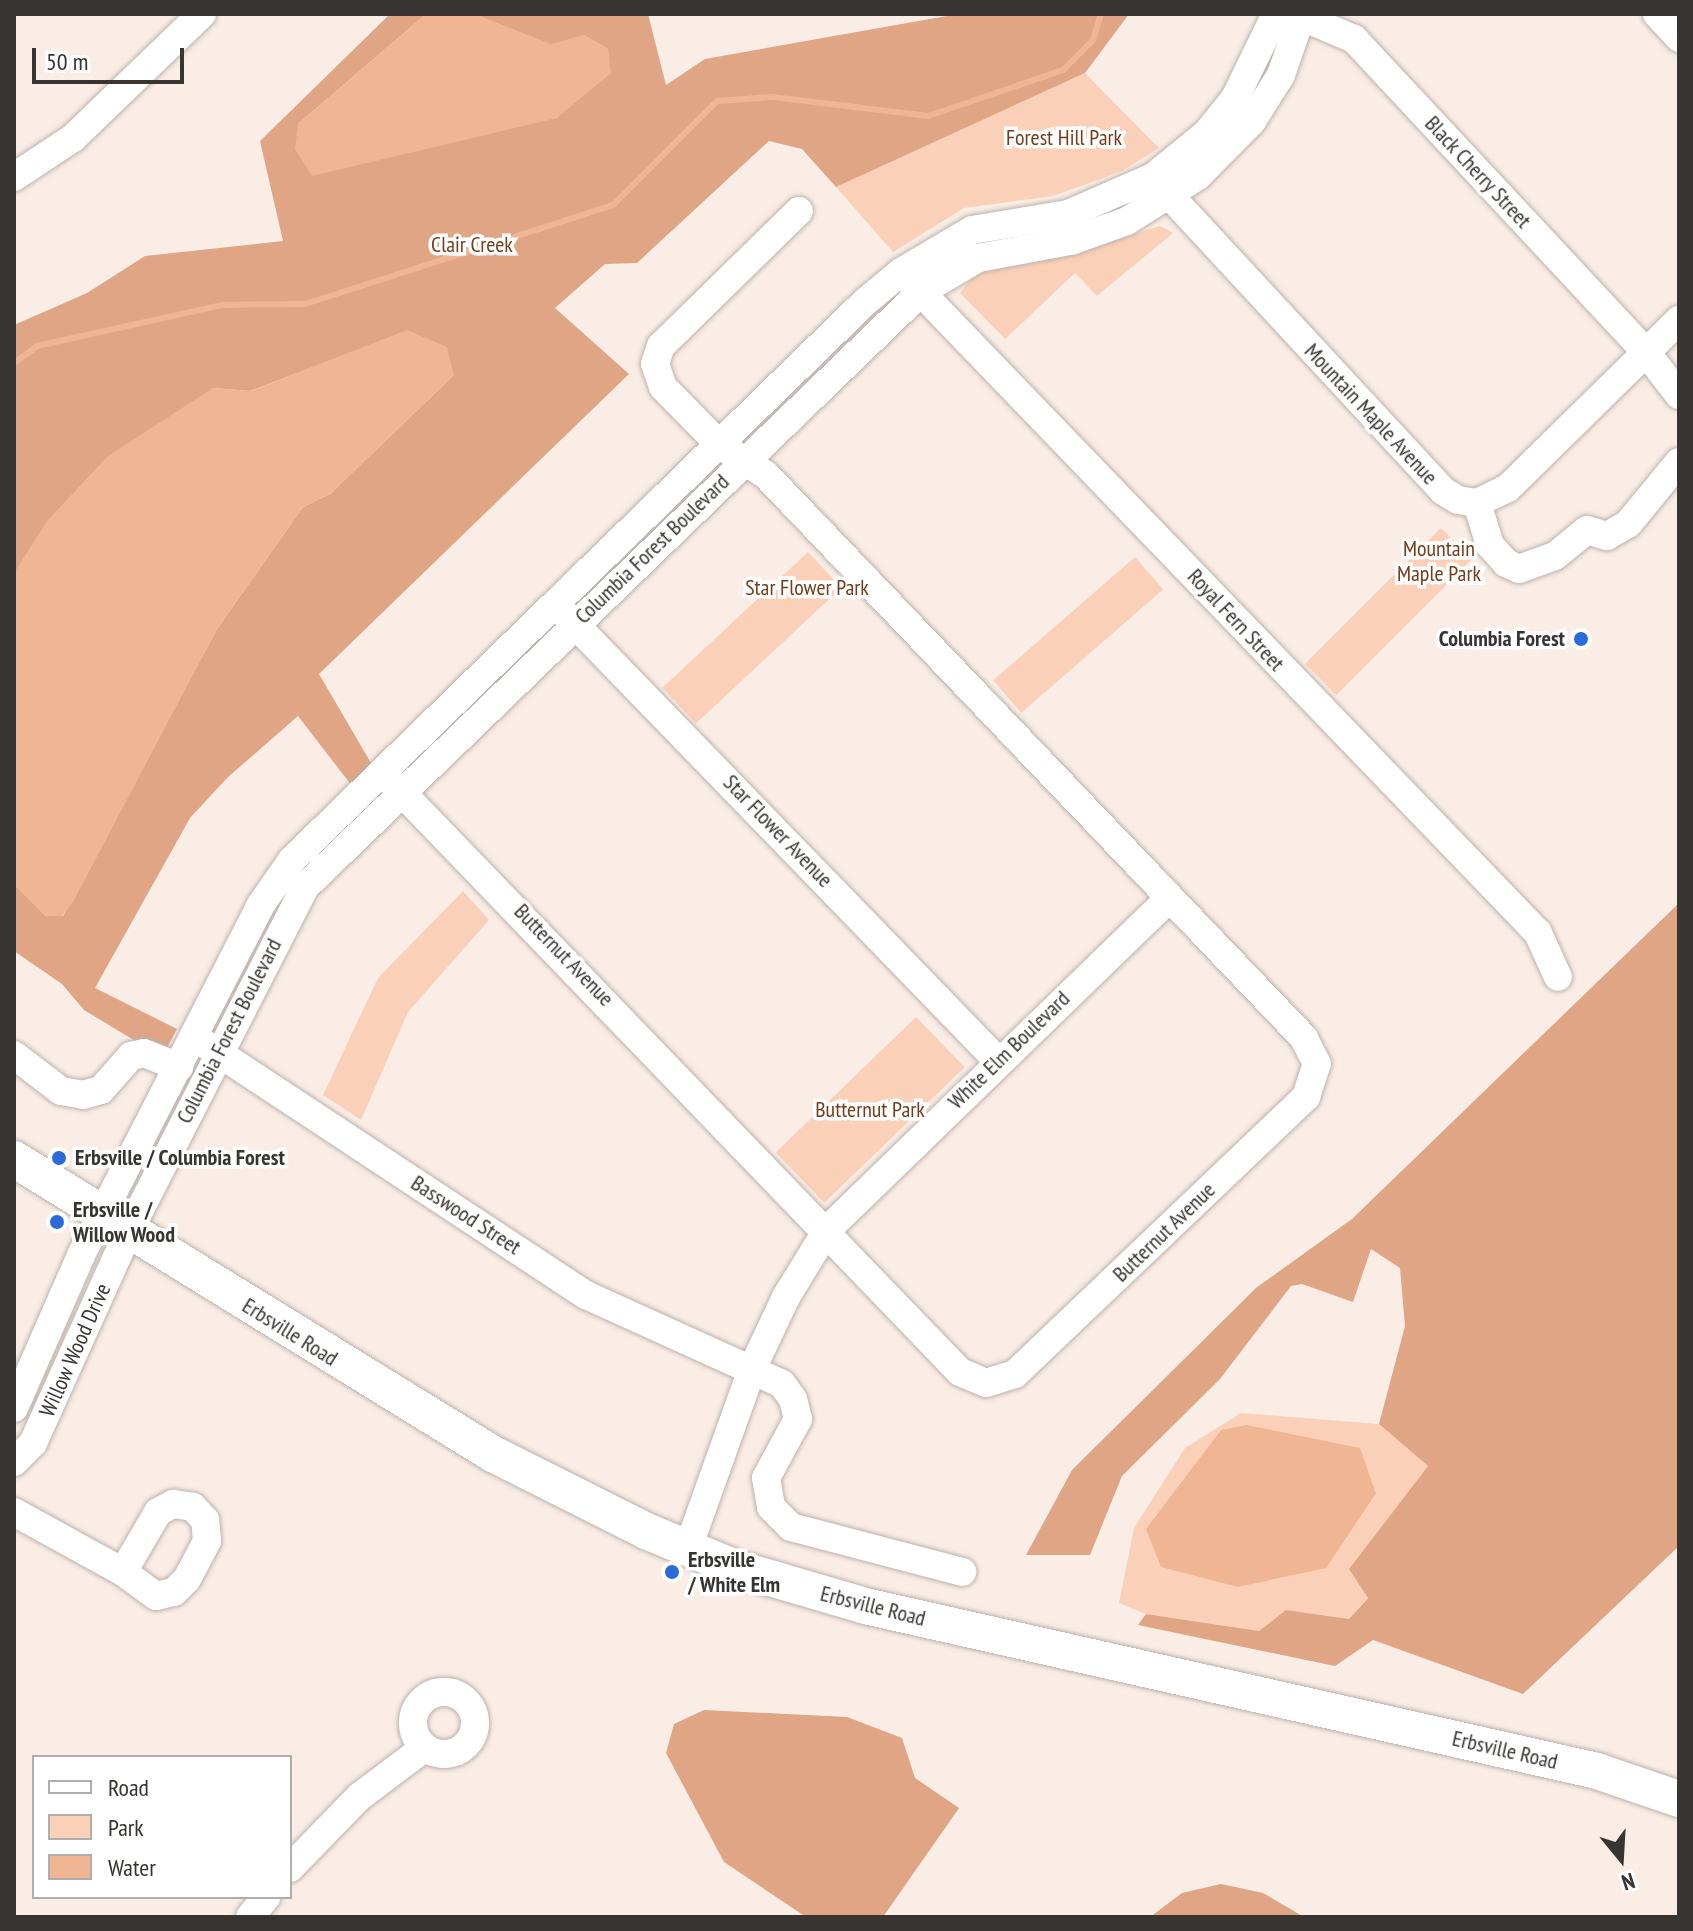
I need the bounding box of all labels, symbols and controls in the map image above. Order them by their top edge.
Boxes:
scale bar [36,32,188,82]
text: 50 m [46,46,88,77]
street label: Black Cherry Street [1419,110,1537,234]
park label: Forest Hill Park [1006,125,1122,151]
park label: Clair Creek [431,232,513,258]
street label: Mountain Maple Avenue [1299,338,1443,490]
street label: Columbia Forest Boulevard [570,469,734,629]
park label: Mountain Maple Park [1397,535,1481,586]
street label: Royal Fern Street [1182,563,1290,677]
park label: Star Flower Park [745,575,869,601]
place label: Columbia Forest [1439,626,1565,652]
marker: Columbia Forest [1572,630,1590,648]
street label: Star Flower Avenue [718,769,838,893]
street label: Butternut Avenue [508,898,620,1012]
street label: Columbia Forest Boulevard [171,934,287,1128]
street label: White Elm Boulevard [943,985,1075,1115]
park label: Butternut Park [815,1097,925,1123]
place label: Erbsville / Columbia Forest [75,1145,285,1171]
marker: Erbsville / Columbia Forest [50,1149,68,1167]
street label: Basswood Street [406,1170,526,1260]
street label: Butternut Avenue [1107,1176,1221,1288]
place label: Erbsville / Willow Wood [73,1196,176,1248]
marker: Erbsville / Willow Wood [48,1213,66,1231]
street label: Willow Wood Drive [34,1279,116,1421]
street label: Erbsville Road [238,1292,342,1372]
place label: Erbsville / White Elm [688,1546,781,1598]
marker: Erbsville / White Elm [663,1563,681,1581]
street label: Erbsville Road [818,1580,928,1632]
street label: Erbsville Road [1450,1725,1560,1775]
legend [32,1755,292,1899]
text: Road [108,1772,149,1803]
text: Park [108,1812,144,1843]
north arrow [1581,1819,1661,1899]
text: Water [108,1852,156,1883]
text: N [1618,1867,1638,1897]

